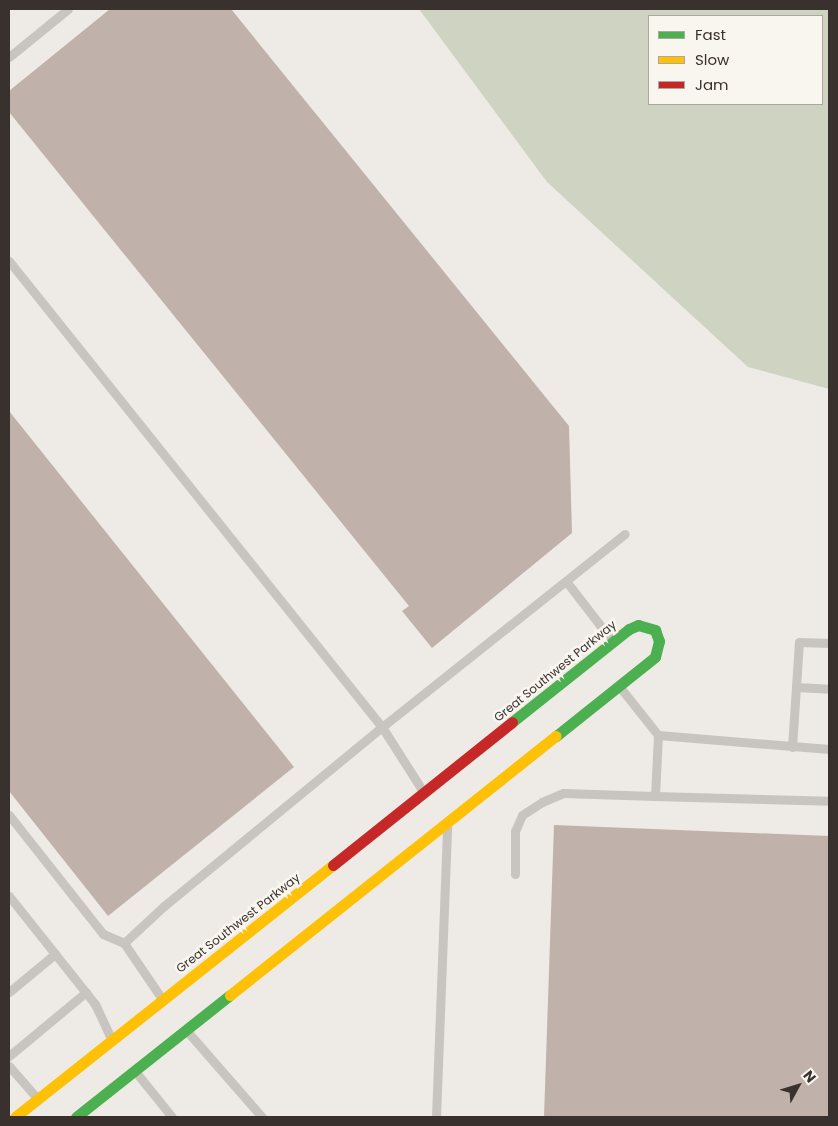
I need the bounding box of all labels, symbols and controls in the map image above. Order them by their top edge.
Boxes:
legend [648,15,823,105]
text: Fast [695,24,726,45]
text: Slow [695,49,729,70]
text: Jam [695,74,729,95]
street label: Great Southwest Parkway [491,617,619,725]
street label: Great Southwest Parkway [173,870,303,976]
north arrow [773,1061,823,1111]
text: N [799,1066,821,1087]

